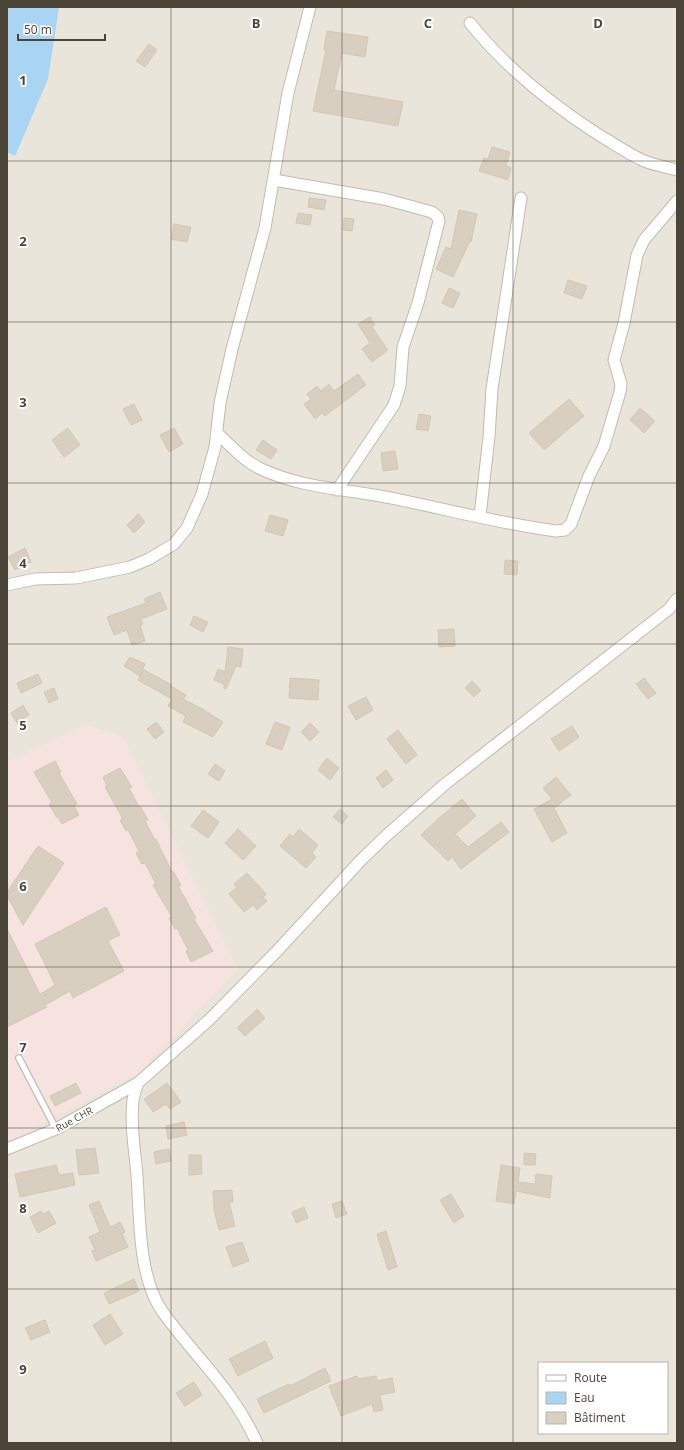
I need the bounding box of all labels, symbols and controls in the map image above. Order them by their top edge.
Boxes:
text: B [252,14,261,32]
text: C [424,14,432,32]
text: D [593,14,603,32]
scale bar [18,16,105,42]
text: 50 m [24,21,52,38]
text: 1 [19,71,27,89]
text: 2 [19,232,27,250]
text: 3 [19,393,27,411]
text: 4 [19,554,27,572]
text: 5 [19,716,27,734]
text: 6 [19,877,27,895]
text: 7 [19,1038,27,1056]
street label: Rue CHR [53,1103,95,1135]
text: 8 [19,1199,27,1217]
text: 9 [19,1360,27,1378]
legend [538,1362,668,1434]
text: Route [574,1369,607,1386]
text: Eau [574,1389,595,1406]
text: Bâtiment [574,1409,625,1426]

